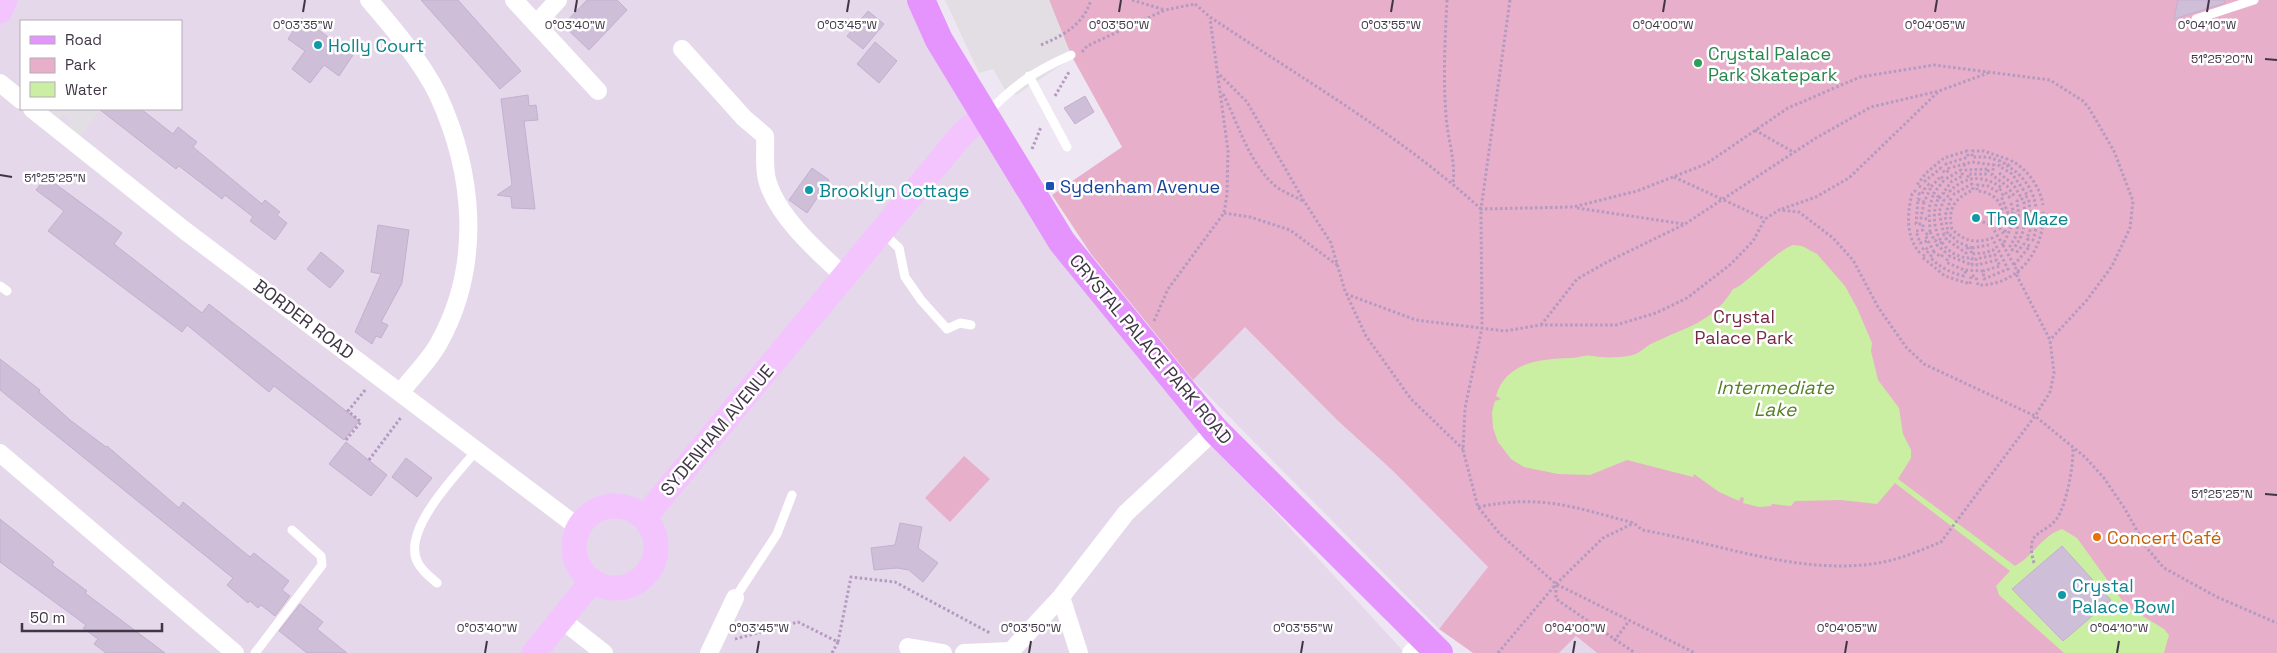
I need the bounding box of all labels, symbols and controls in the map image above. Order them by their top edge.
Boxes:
text: 0°03'35"W [273,17,334,33]
text: 0°03'40"W [545,17,606,33]
text: 0°03'45"W [817,17,877,33]
text: 0°03'50"W [1089,17,1150,33]
text: 0°03'55"W [1361,17,1422,33]
text: 0°04'00"W [1632,17,1694,33]
text: 0°04'05"W [1905,17,1966,33]
text: 0°04'10"W [2178,17,2237,33]
legend [20,20,182,110]
text: Road [65,30,102,49]
place label: Holly Court [328,34,424,57]
marker: Holly Court [312,39,324,51]
place label: Crystal Palace Park Skatepark [1708,42,1838,86]
text: 51°25'20"N [2191,51,2253,67]
text: Park [65,55,96,74]
marker: Crystal Palace Park Skatepark [1692,57,1704,69]
text: Water [65,80,108,99]
text: 51°25'25"N [24,170,86,186]
place label: Sydenham Avenue [1060,175,1220,198]
place label: Brooklyn Cottage [819,179,969,202]
marker: Sydenham Avenue [1044,180,1056,192]
marker: Brooklyn Cottage [803,184,815,196]
place label: The Maze [1986,207,2069,230]
marker: The Maze [1970,212,1982,224]
street label: CRYSTAL PALACE PARK ROAD [1065,249,1237,449]
street label: BORDER ROAD [249,274,359,364]
park label: Crystal Palace Park [1695,305,1794,349]
street label: SYDENHAM AVENUE [655,360,779,500]
water label: Intermediate Lake [1716,375,1834,422]
text: 51°25'25"N [2191,486,2253,502]
place label: Concert Café [2107,526,2221,549]
marker: Concert Café [2091,531,2103,543]
place label: Crystal Palace Bowl [2072,574,2175,618]
marker: Crystal Palace Bowl [2056,589,2068,601]
scale bar [22,600,162,632]
text: 50 m [30,608,65,627]
text: 0°03'40"W [457,620,518,636]
text: 0°03'45"W [729,620,789,636]
text: 0°03'50"W [1001,620,1062,636]
text: 0°03'55"W [1273,620,1334,636]
text: 0°04'00"W [1544,620,1606,636]
text: 0°04'05"W [1817,620,1878,636]
text: 0°04'10"W [2090,620,2149,636]

